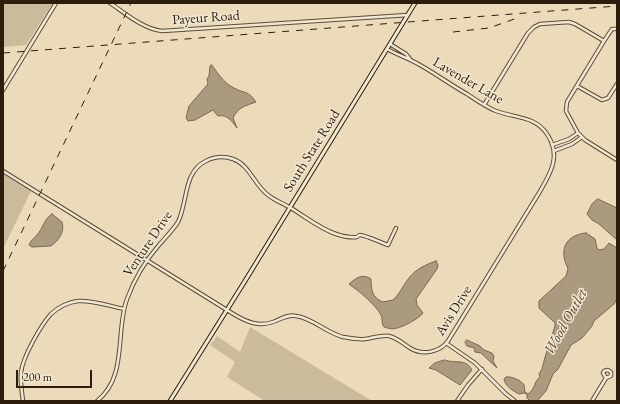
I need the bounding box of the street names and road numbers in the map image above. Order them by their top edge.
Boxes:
street label: Payeur Road [172,7,240,29]
street label: Lavender Lane [430,54,506,108]
street label: South State Road [280,107,344,195]
street label: Venture Drive [120,208,176,280]
street label: Avis Drive [432,283,476,339]

